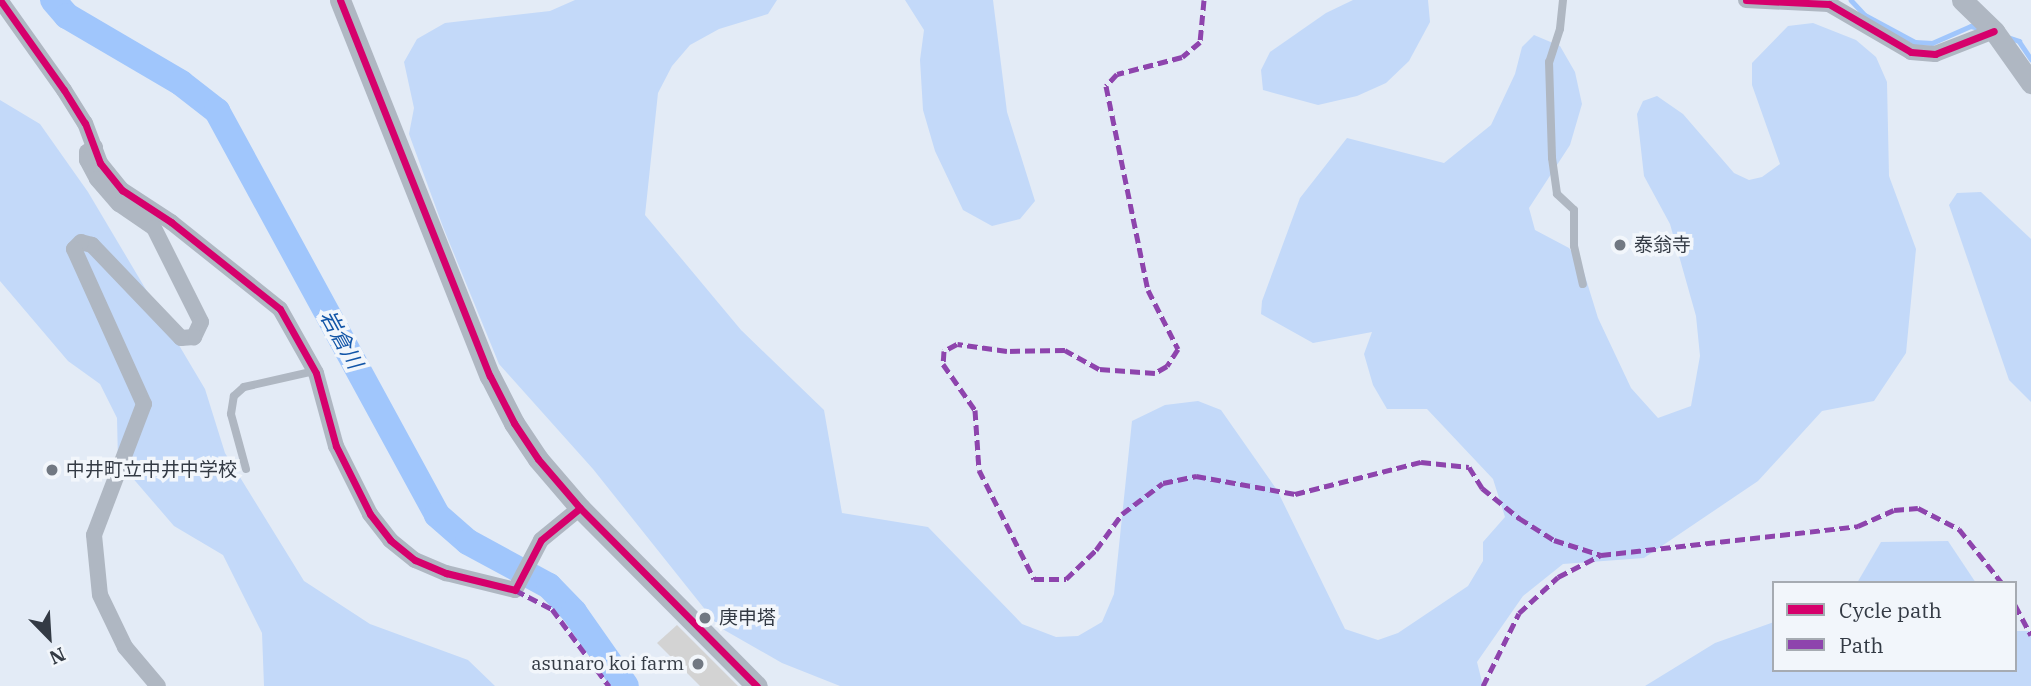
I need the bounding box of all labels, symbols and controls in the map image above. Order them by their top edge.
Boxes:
place label: 泰翁寺 [1634,234,1691,256]
marker: 泰翁寺 [1612,237,1628,253]
water label: 岩倉川 [316,305,368,373]
place label: 中井町立中井中学校 [66,459,237,481]
marker: 中井町立中井中学校 [44,462,60,478]
legend [1772,581,2017,672]
text: Cycle path [1839,596,1942,624]
north arrow [14,602,84,672]
place label: 庚申塔 [719,607,776,629]
marker: 庚申塔 [697,610,713,626]
text: Path [1839,631,1884,659]
text: N [46,642,69,670]
place label: asunaro koi farm [531,653,684,675]
marker: asunaro koi farm [690,656,706,672]

